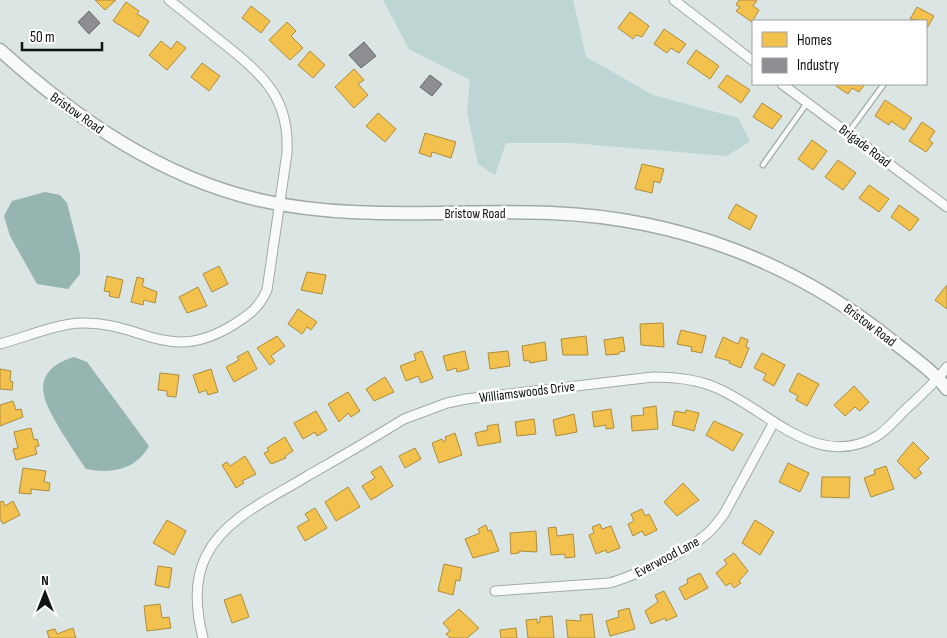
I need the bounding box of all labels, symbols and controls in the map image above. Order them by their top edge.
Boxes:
scale bar [22,20,102,52]
legend [752,20,927,85]
text: 50 m [30,28,55,47]
text: Homes [797,31,832,50]
text: Industry [797,56,839,75]
street label: Bristow Road [47,88,107,138]
street label: Brigade Road [836,121,894,171]
street label: Bristow Road [444,205,506,222]
street label: Bristow Road [840,300,900,350]
street label: Williamswoods Drive [478,378,576,406]
street label: Everwood Lane [632,533,702,581]
north arrow [20,568,70,618]
text: N [41,572,49,589]

